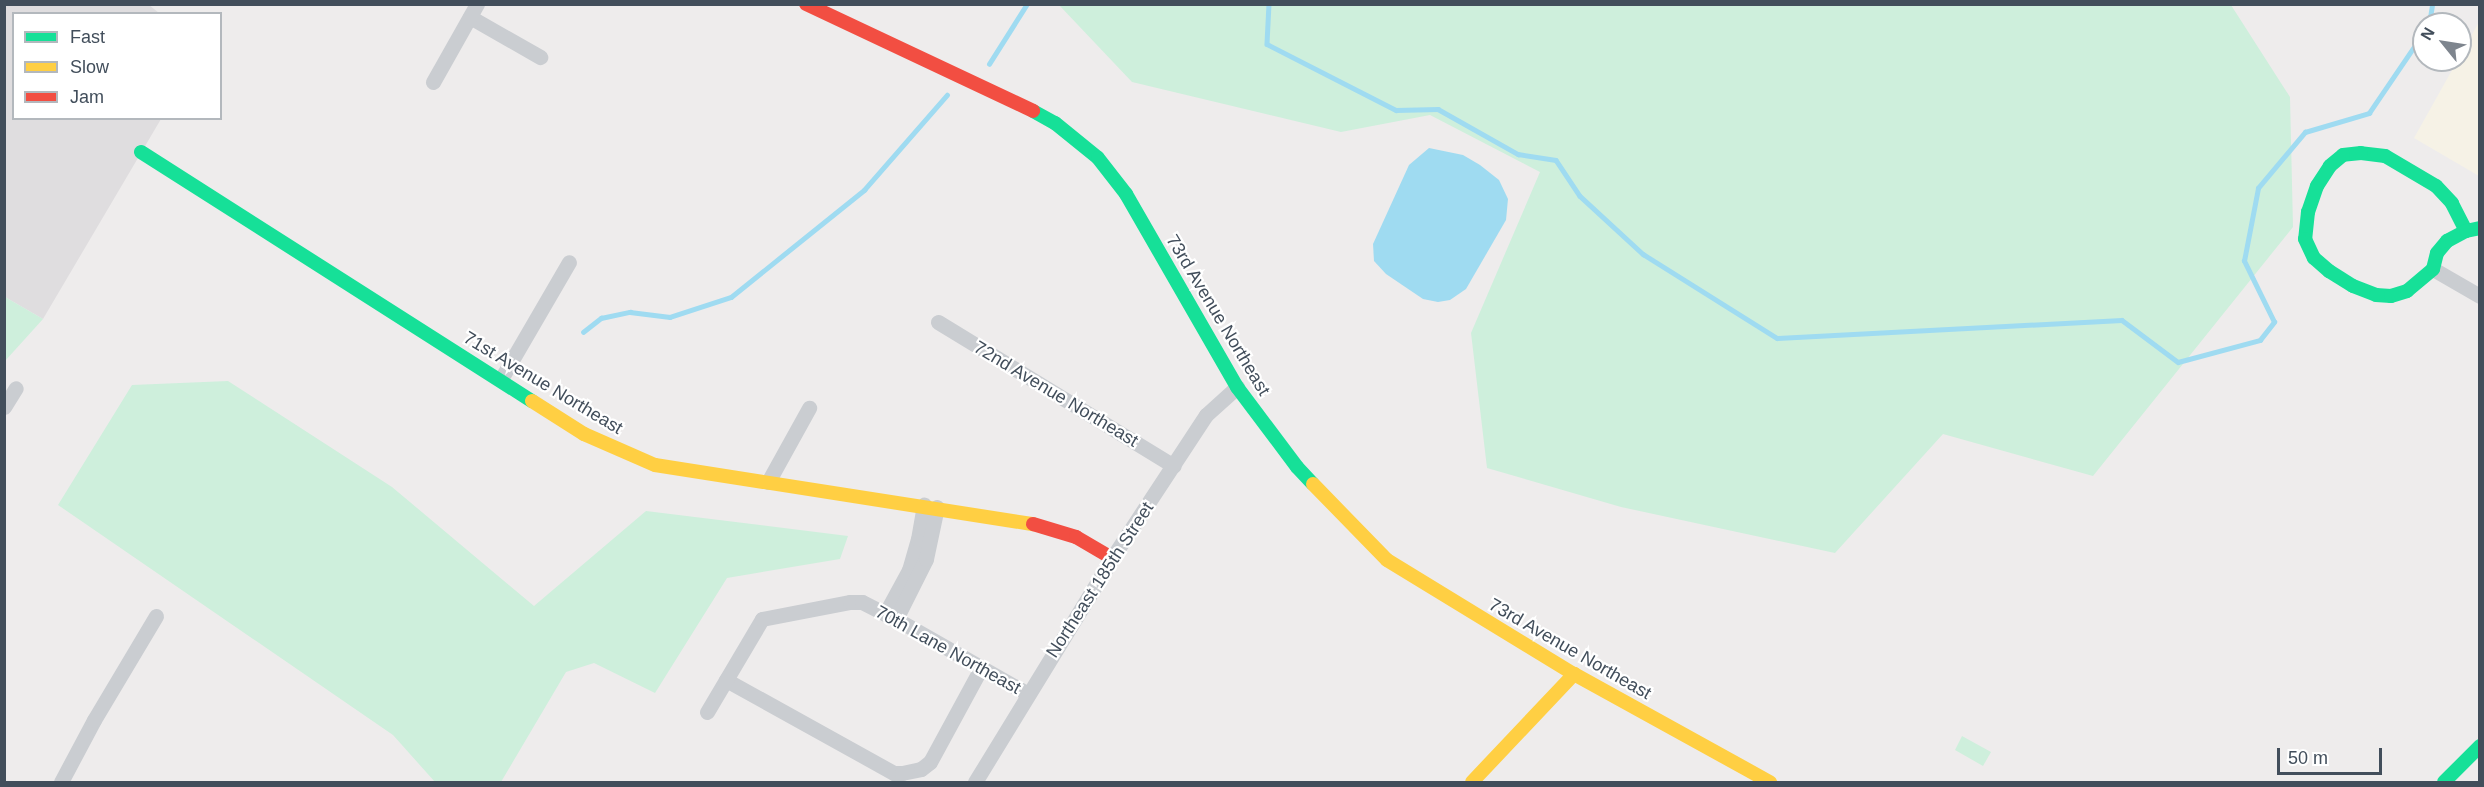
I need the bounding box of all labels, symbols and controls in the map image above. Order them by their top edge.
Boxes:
legend [12,12,222,120]
north arrow [2412,12,2472,72]
text: N [2417,24,2438,43]
text: Fast [70,27,105,47]
text: Slow [70,57,109,77]
text: Jam [70,87,104,107]
street label: 73rd Avenue Northeast [1161,230,1275,400]
street label: 71st Avenue Northeast [459,327,627,439]
street label: 72nd Avenue Northeast [970,336,1142,452]
street label: Northeast 185th Street [1042,498,1158,662]
street label: 73rd Avenue Northeast [1485,593,1655,705]
street label: 70th Lane Northeast [871,601,1025,699]
scale bar [2280,736,2385,774]
text: 50 m [2288,748,2328,768]

